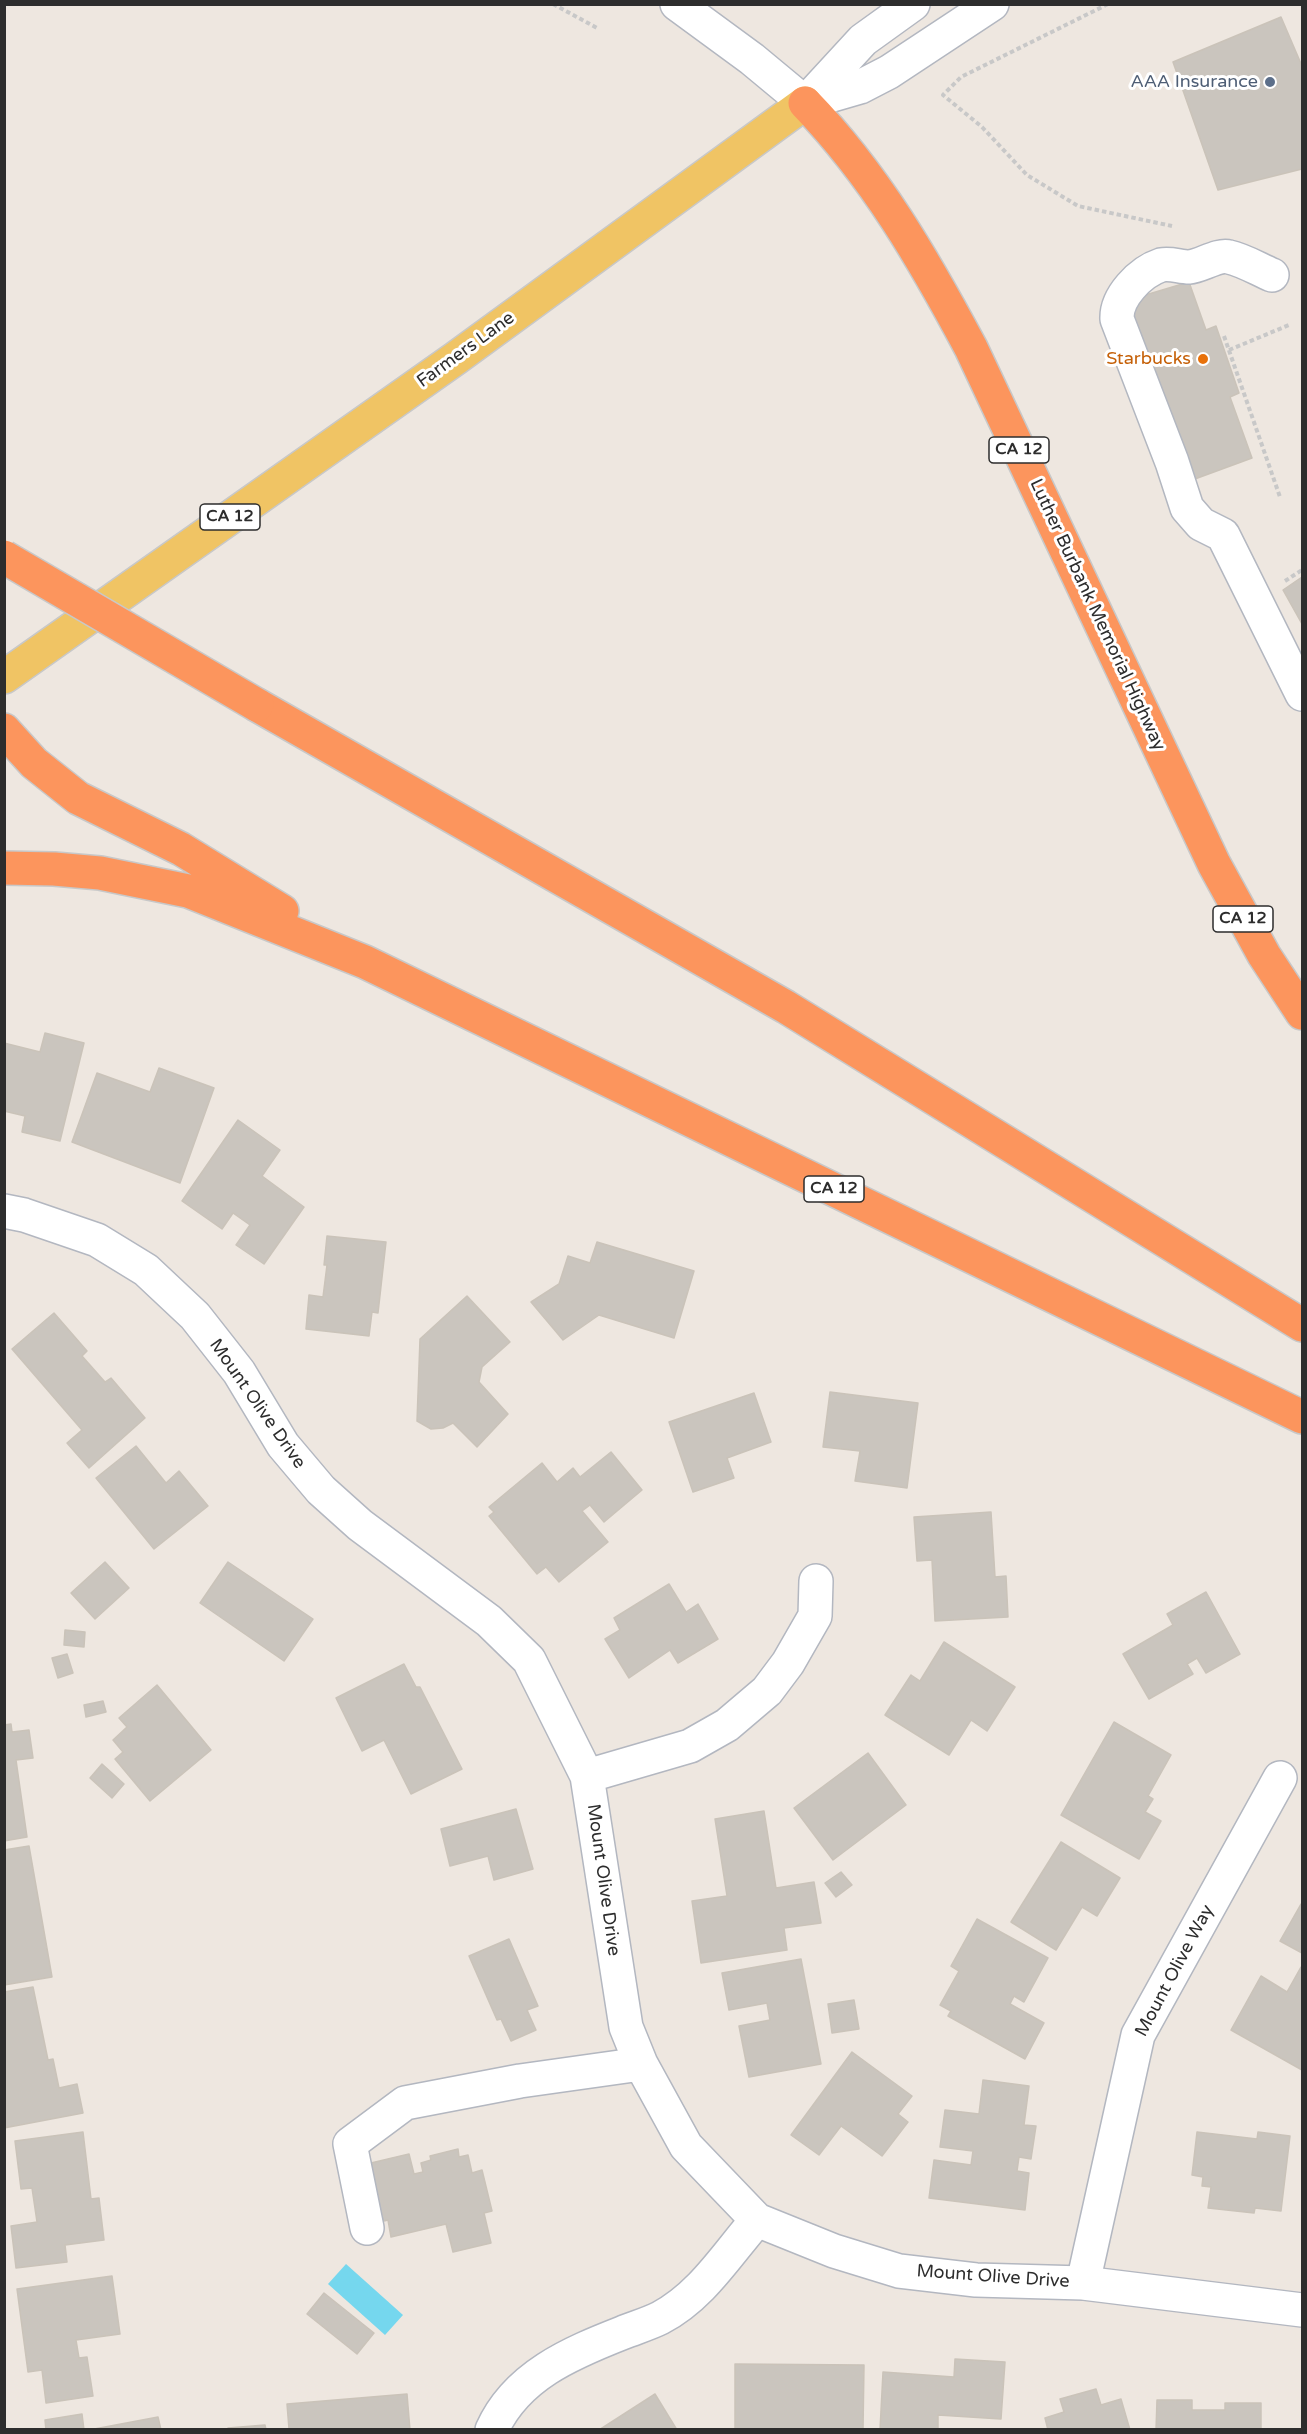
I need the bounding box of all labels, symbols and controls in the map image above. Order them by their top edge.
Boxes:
place label: AAA Insurance [1131,71,1258,93]
marker: AAA Insurance [1263,75,1277,89]
street label: Farmers Lane [413,307,519,393]
place label: Starbucks [1106,348,1191,370]
marker: Starbucks [1196,352,1210,366]
road number: CA 12 [989,437,1049,463]
street label: Luther Burbank Memorial Highway [1024,476,1170,754]
road number: CA 12 [200,504,260,530]
road number: CA 12 [1213,906,1273,932]
road number: CA 12 [804,1176,864,1202]
street label: Mount Olive Drive [204,1335,310,1473]
street label: Mount Olive Drive [582,1803,624,1957]
street label: Mount Olive Way [1131,1901,1219,2041]
street label: Mount Olive Drive [916,2261,1070,2293]

